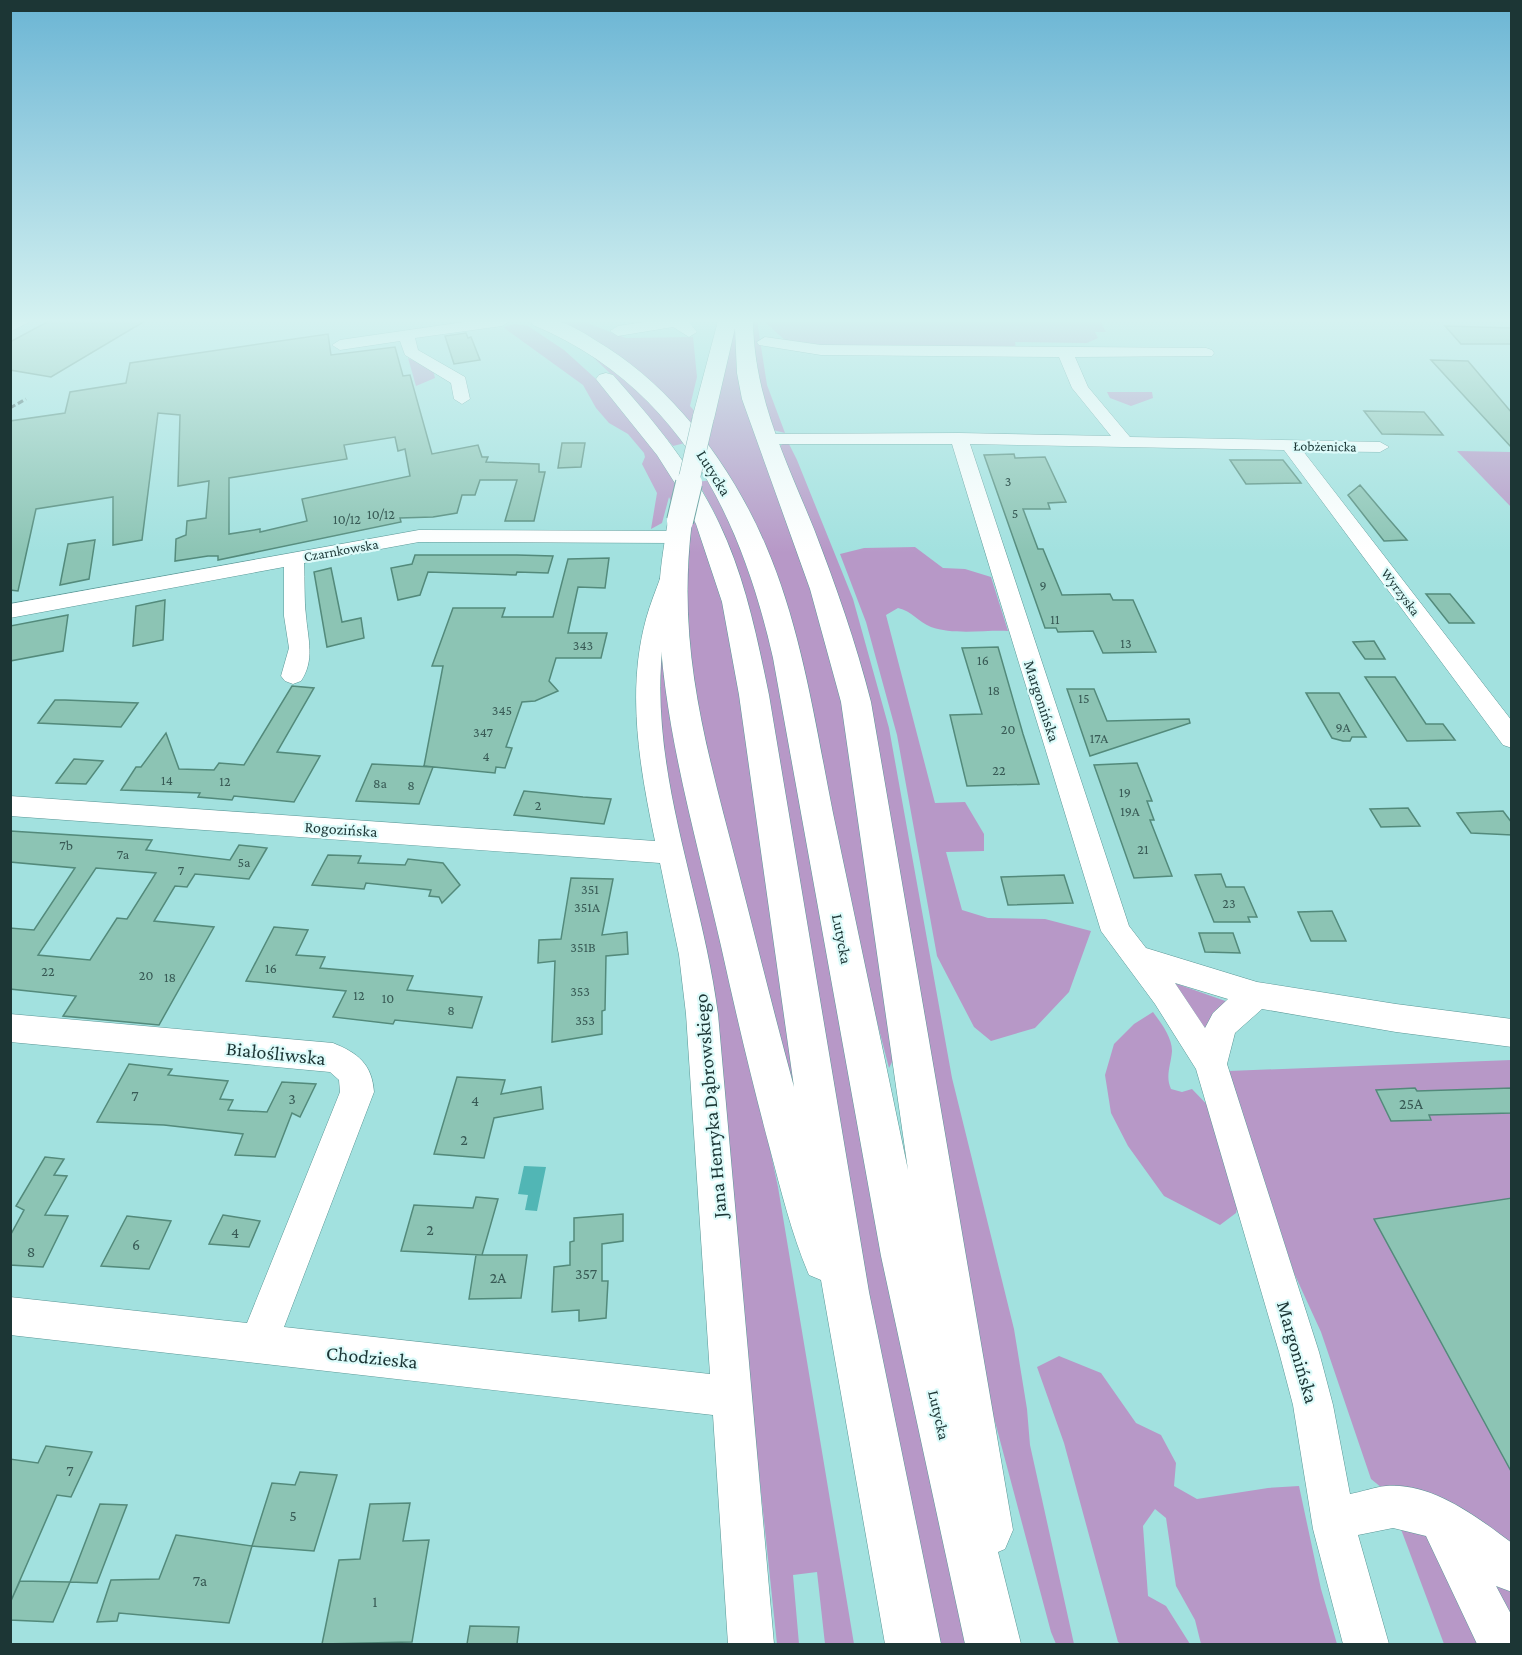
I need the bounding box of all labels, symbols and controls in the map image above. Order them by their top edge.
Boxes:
street label: Łobżenicka [1293,437,1357,455]
street label: Lutycka [693,447,735,500]
house number: 3 [1005,473,1011,489]
house number: 5 [1012,505,1018,521]
house number: 10/12 [367,506,395,522]
house number: 10/12 [333,511,361,527]
street label: Czarnkowska [302,535,380,564]
street label: Wyrzyska [1378,565,1424,619]
house number: 9 [1039,577,1047,593]
house number: 11 [1050,611,1060,627]
house number: 13 [1120,635,1132,651]
house number: 343 [573,637,593,653]
house number: 16 [977,652,989,668]
street label: Margonińska [1020,658,1063,745]
house number: 18 [988,682,1000,698]
house number: 15 [1078,690,1090,706]
house number: 345 [492,702,512,718]
house number: 9A [1336,719,1351,735]
house number: 20 [1001,721,1015,737]
house number: 347 [473,724,494,740]
house number: 17A [1090,730,1108,746]
house number: 4 [482,748,490,764]
house number: 22 [992,762,1006,778]
house number: 14 [161,772,173,788]
house number: 12 [219,773,231,789]
house number: 8a [373,775,388,791]
house number: 8 [407,777,415,793]
house number: 19 [1119,784,1131,800]
house number: 2 [535,797,542,813]
house number: 19A [1120,803,1140,819]
street label: Rogozińska [304,818,379,841]
house number: 7b [59,837,73,853]
house number: 21 [1137,841,1149,857]
house number: 7a [117,846,130,862]
house number: 5a [237,854,251,870]
house number: 7 [178,862,185,878]
house number: 351 [581,881,599,897]
house number: 23 [1222,895,1236,911]
house number: 351A [574,899,600,915]
street label: Lutycka [828,913,855,966]
house number: 351B [570,939,596,955]
house number: 16 [265,960,277,976]
house number: 22 [41,963,55,979]
house number: 20 [139,967,153,983]
house number: 18 [164,969,176,985]
house number: 353 [570,983,590,999]
house number: 12 [353,987,365,1003]
house number: 10 [382,990,394,1006]
street label: Jana Henryka Dąbrowskiego [689,993,732,1221]
house number: 8 [447,1002,455,1018]
house number: 353 [575,1012,595,1028]
street label: Białośliwska [225,1037,327,1069]
house number: 7 [131,1087,139,1104]
house number: 3 [288,1090,296,1107]
house number: 4 [471,1092,479,1109]
house number: 25A [1399,1095,1424,1112]
house number: 2 [460,1131,468,1148]
house number: 2 [426,1221,434,1238]
house number: 4 [231,1224,239,1241]
house number: 6 [132,1236,140,1253]
house number: 8 [27,1243,35,1260]
house number: 357 [575,1265,598,1282]
house number: 2A [490,1269,507,1286]
street label: Margonińska [1272,1298,1323,1406]
street label: Chodzieska [325,1341,419,1373]
street label: Lutycka [924,1389,953,1442]
house number: 7 [66,1462,74,1479]
house number: 5 [289,1507,297,1524]
house number: 7a [193,1572,208,1589]
house number: 1 [372,1593,378,1610]

